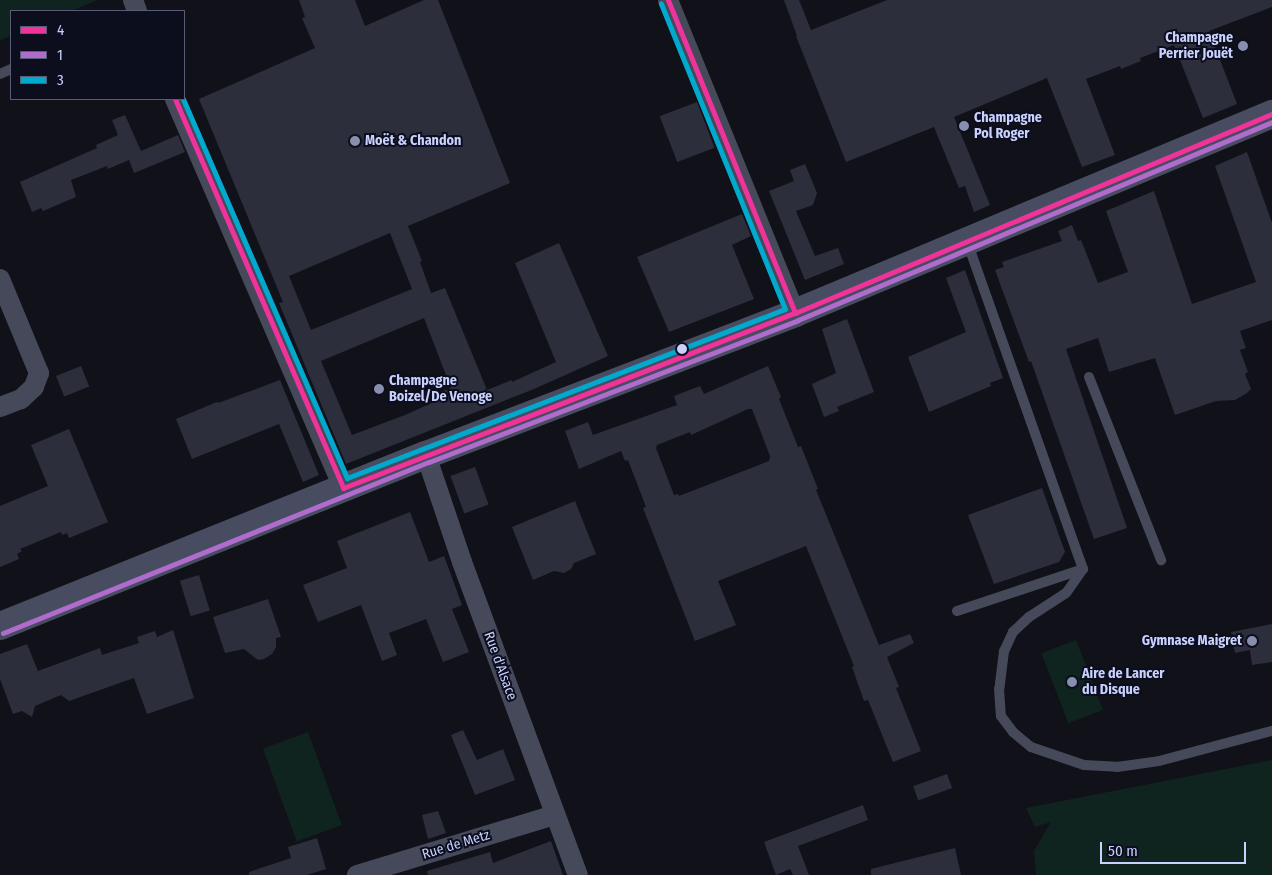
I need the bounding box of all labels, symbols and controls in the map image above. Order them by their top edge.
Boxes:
legend [10,10,185,100]
text: 4 [57,21,64,39]
place label: Champagne Perrier Jouët [1159,30,1233,62]
marker: Champagne Perrier Jouët [1237,40,1249,52]
text: 1 [57,46,63,64]
text: 3 [57,71,64,89]
place label: Champagne Pol Roger [974,110,1042,142]
marker: Champagne Pol Roger [958,120,970,132]
place label: Moёt & Chandon [365,133,461,149]
marker: Moёt & Chandon [349,135,361,147]
unlabelled marker [677,344,687,354]
place label: Champagne Boizel/De Venoge [389,373,492,406]
marker: Champagne Boizel/De Venoge [373,383,385,395]
street label: Rue d'Alsace [480,630,520,702]
place label: Gymnase Maigret [1142,633,1242,649]
marker: Gymnase Maigret [1246,635,1258,647]
place label: Aire de Lancer du Disque [1082,666,1164,699]
marker: Aire de Lancer du Disque [1066,676,1078,688]
street label: Rue de Metz [420,827,492,863]
scale bar [1102,832,1248,864]
text: 50 m [1108,842,1138,860]

